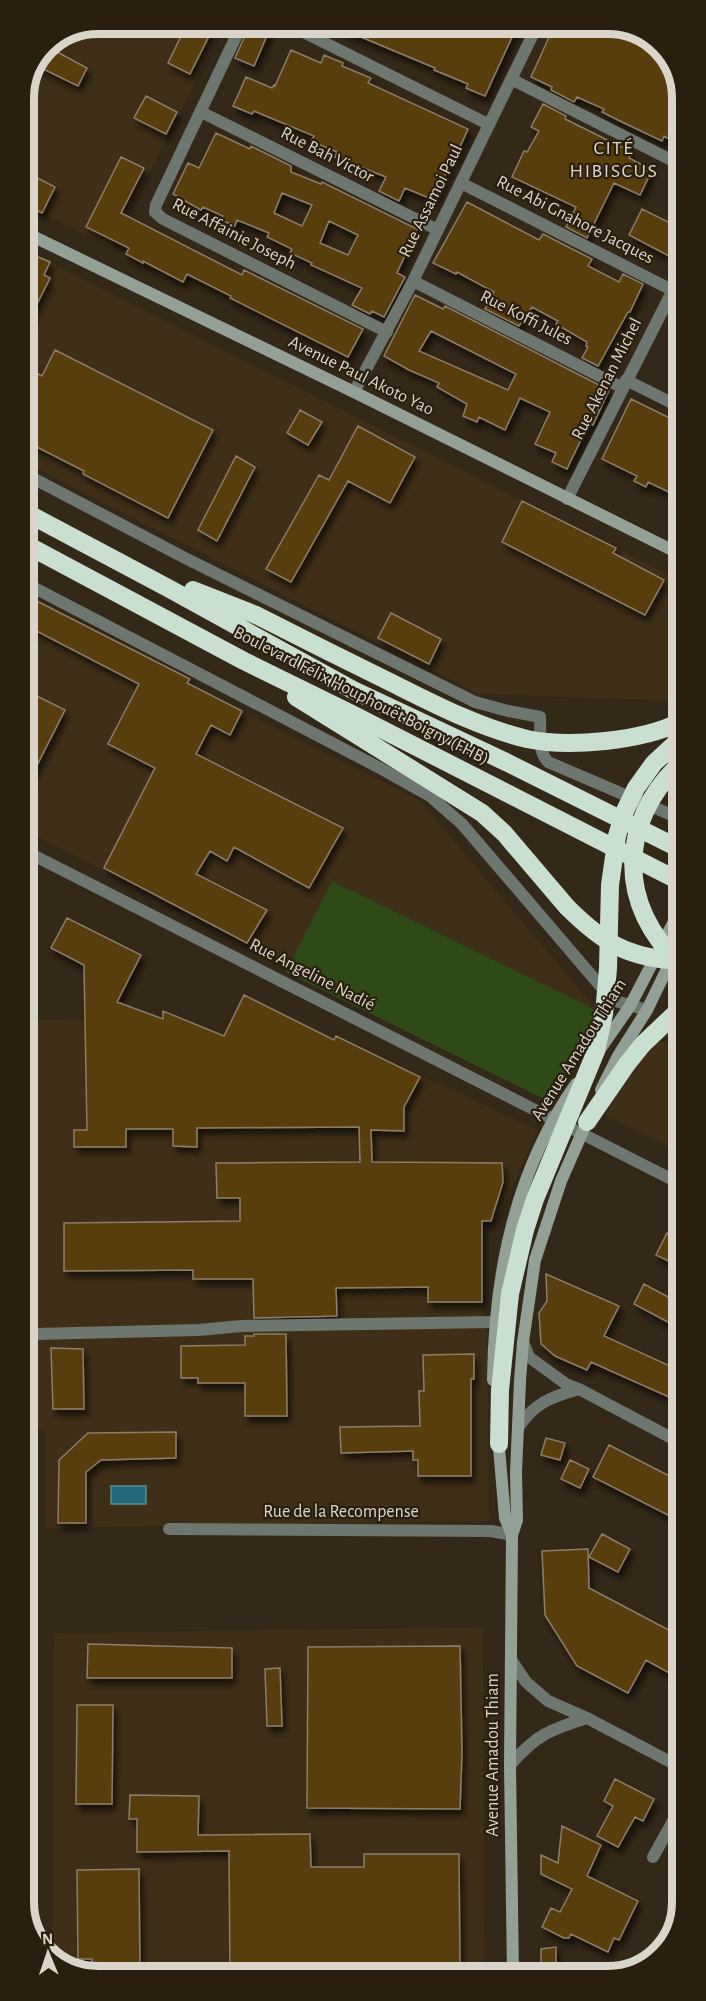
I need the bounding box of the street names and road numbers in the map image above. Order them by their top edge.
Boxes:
street label: Rue Bah Victor [278,124,377,186]
street label: Rue Assamoi Paul [396,142,466,260]
street label: Rue Abi Gnahore Jacques [493,173,657,267]
street label: Rue Affainie Joseph [169,195,299,273]
street label: Rue Koffi Jules [477,287,575,349]
street label: Rue Akenan Michel [569,315,645,443]
street label: Avenue Paul Akoto Yao [286,333,437,419]
street label: Boulevard Félix Houphouët Boigny (FHB) [230,624,492,768]
street label: Rue Angeline Nadié [246,936,378,1014]
street label: Avenue Amadou Thiam [528,976,630,1124]
street label: Rue de la Recompense [263,1503,419,1521]
street label: Avenue Amadou Thiam [484,1673,502,1837]

